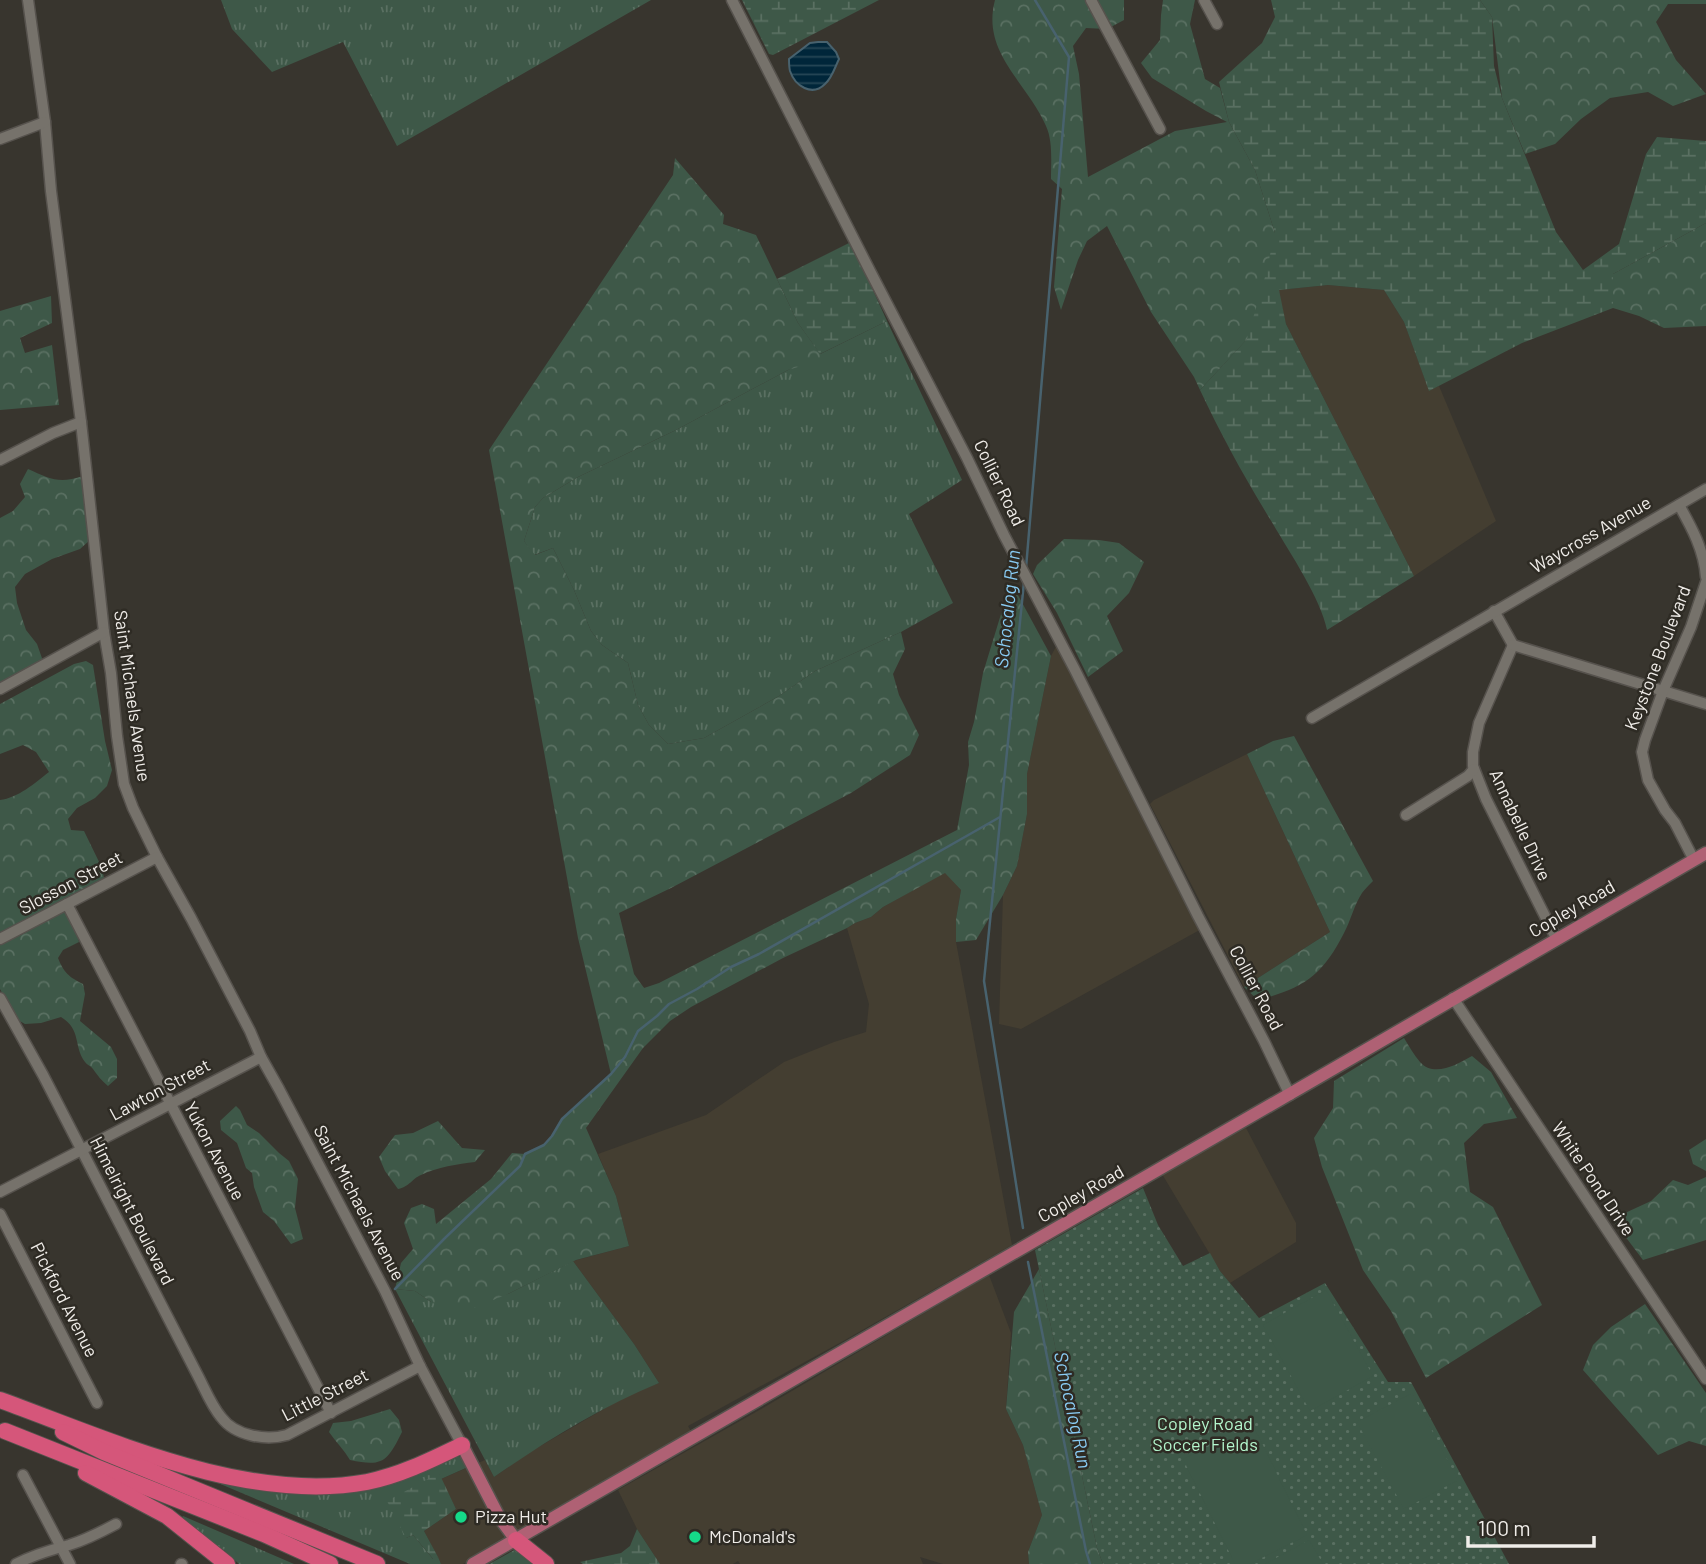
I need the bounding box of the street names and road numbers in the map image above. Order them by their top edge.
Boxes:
street label: Collier Road [970,436,1030,529]
street label: Waycross Avenue [1526,491,1655,578]
street label: Keystone Boulevard [1619,582,1695,733]
street label: Saint Michaels Avenue [110,609,156,783]
street label: Annabelle Drive [1485,765,1556,884]
street label: Slosson Street [15,846,126,919]
street label: Copley Road [1524,875,1619,942]
street label: Collier Road [1225,941,1288,1034]
street label: Lawton Street [105,1053,214,1125]
street label: Yukon Avenue [180,1098,250,1204]
street label: White Pond Drive [1548,1117,1640,1240]
street label: Saint Michaels Avenue [310,1121,410,1284]
street label: Himelright Boulevard [86,1133,180,1288]
street label: Copley Road [1033,1160,1128,1227]
street label: Pickford Avenue [26,1238,103,1361]
street label: Little Street [277,1363,372,1425]

